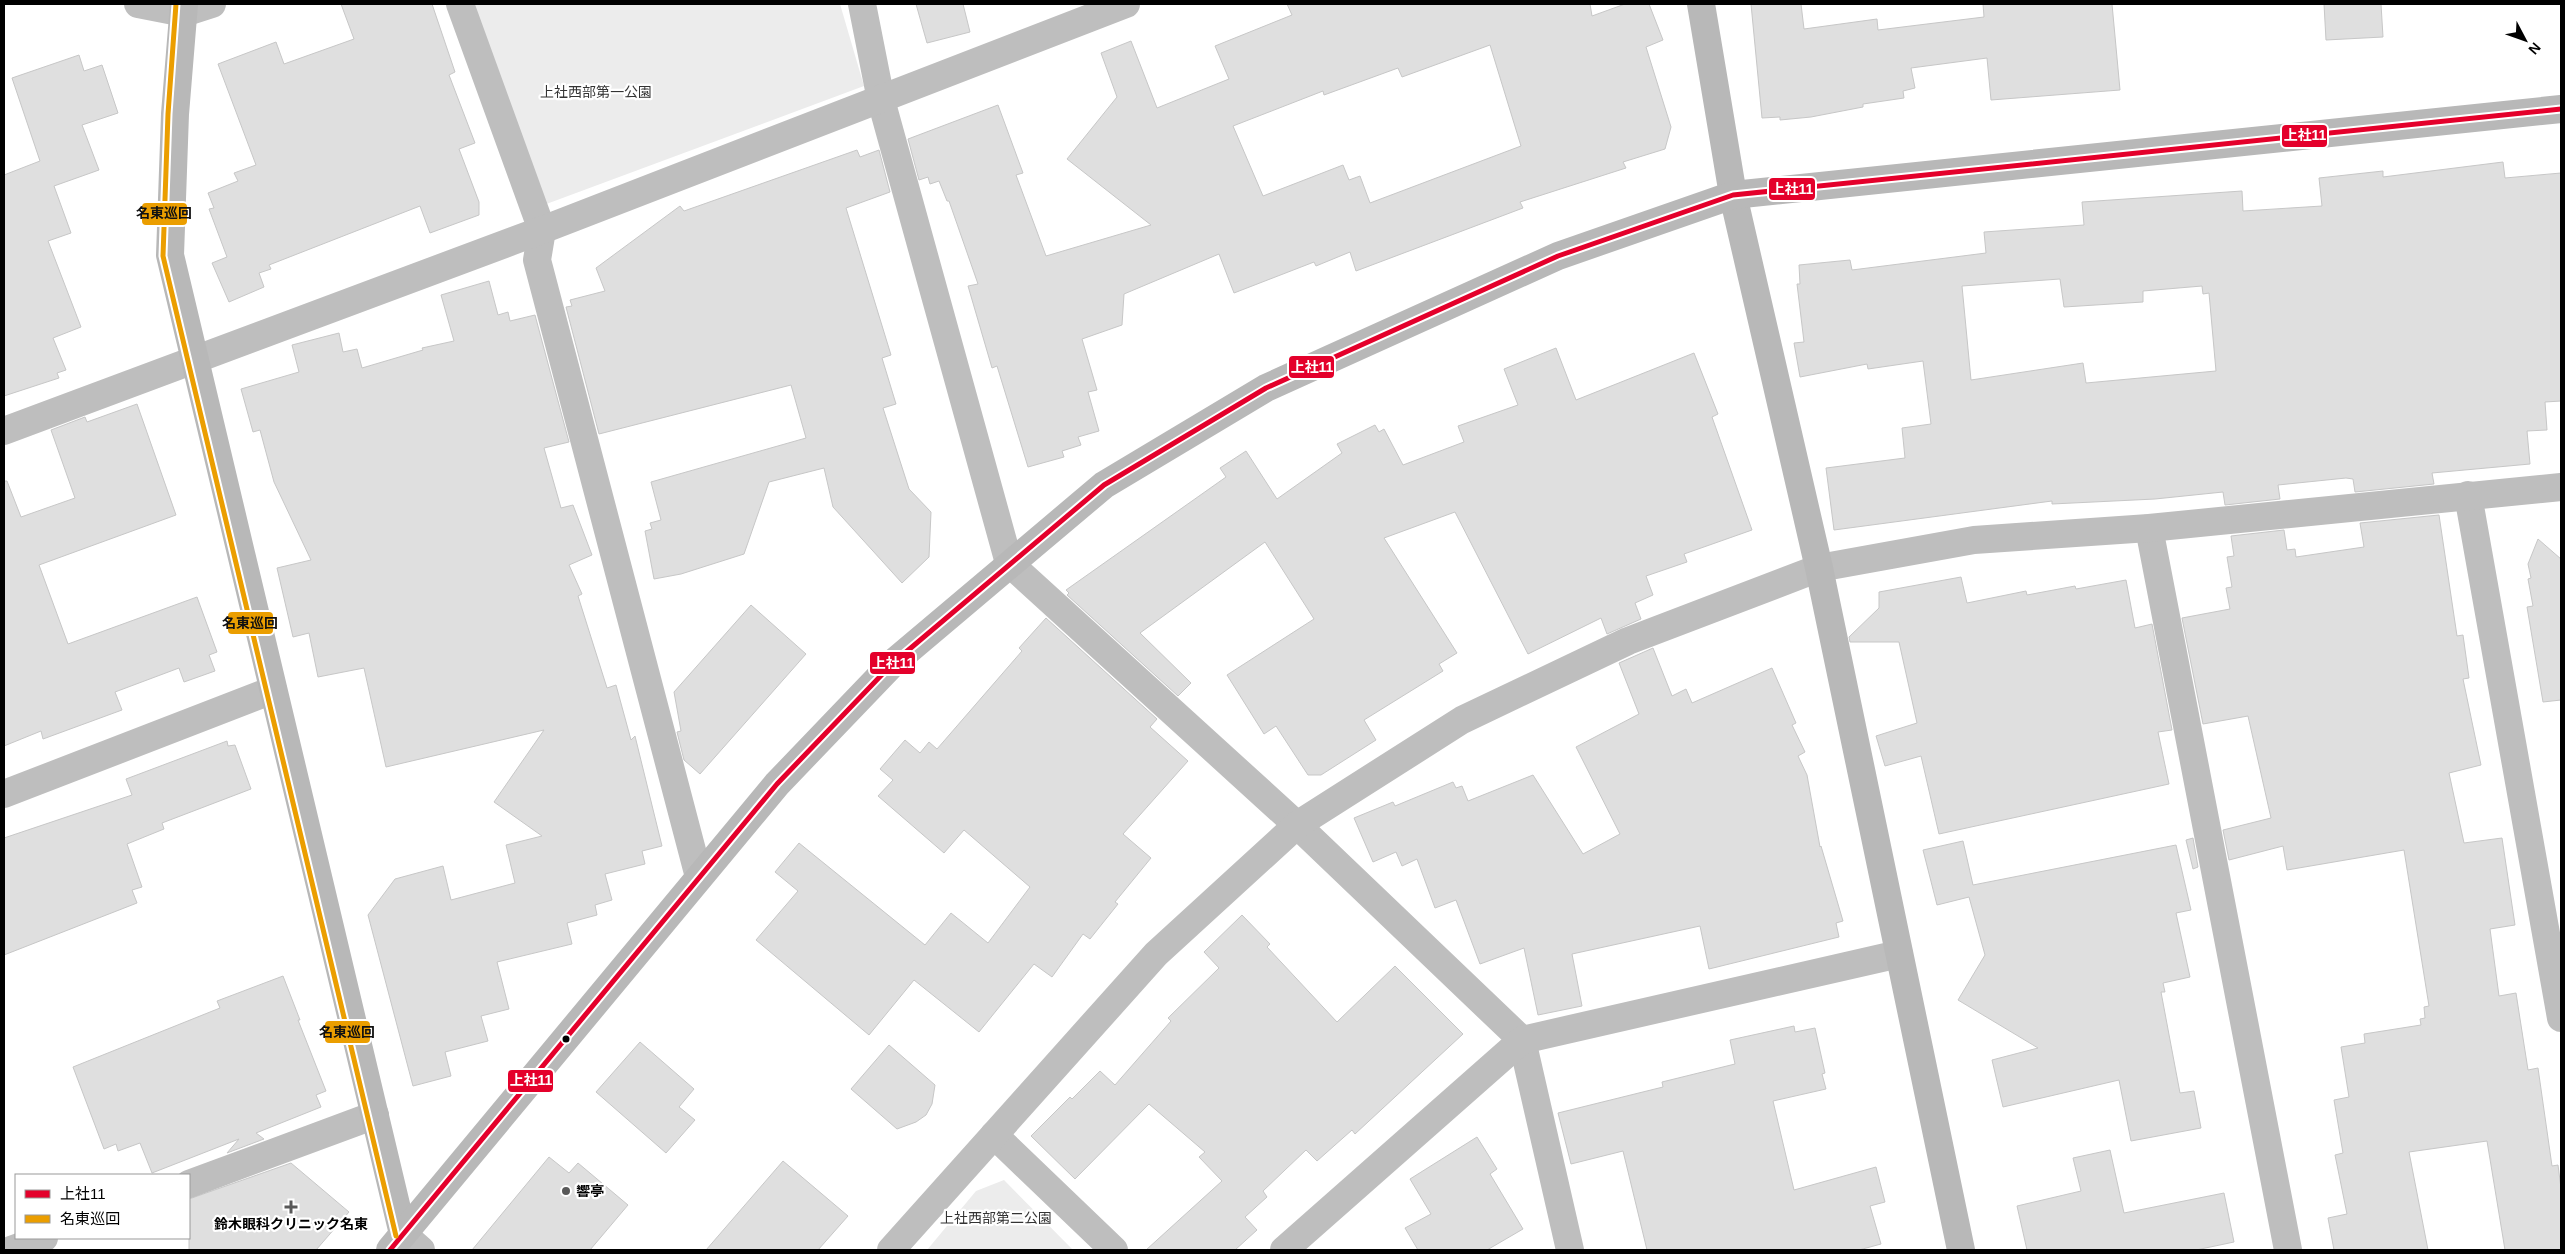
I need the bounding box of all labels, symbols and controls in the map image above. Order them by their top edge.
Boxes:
north arrow [2500,15,2550,65]
text: N [2525,39,2544,58]
park label: 上社西部第一公園 [540,84,652,100]
line badge: 上社11 [2281,124,2328,148]
text: 上社11 [2284,127,2327,143]
line badge: 上社11 [1768,177,1816,201]
text: 上社11 [1771,181,1814,197]
line badge: 名東巡回 [141,202,188,226]
text: 名東巡回 [136,205,192,221]
line badge: 上社11 [1288,355,1335,379]
text: 上社11 [1291,359,1334,375]
line badge: 名東巡回 [227,611,274,635]
text: 名東巡回 [222,615,278,631]
line badge: 上社11 [869,651,916,675]
text: 上社11 [872,655,915,671]
line badge: 名東巡回 [324,1020,371,1044]
text: 名東巡回 [319,1024,375,1040]
unlabelled marker [561,1034,571,1044]
line badge: 上社11 [507,1069,554,1093]
text: 上社11 [510,1072,553,1088]
legend [15,1174,190,1239]
place label: 響亭 [576,1183,604,1199]
text: 上社11 [60,1185,106,1202]
marker: 響亭 [560,1185,572,1197]
marker: 鈴木眼科クリニック名東 [284,1200,298,1214]
text: 名東巡回 [60,1210,120,1227]
park label: 上社西部第二公園 [940,1210,1052,1226]
place label: 鈴木眼科クリニック名東 [214,1216,368,1232]

